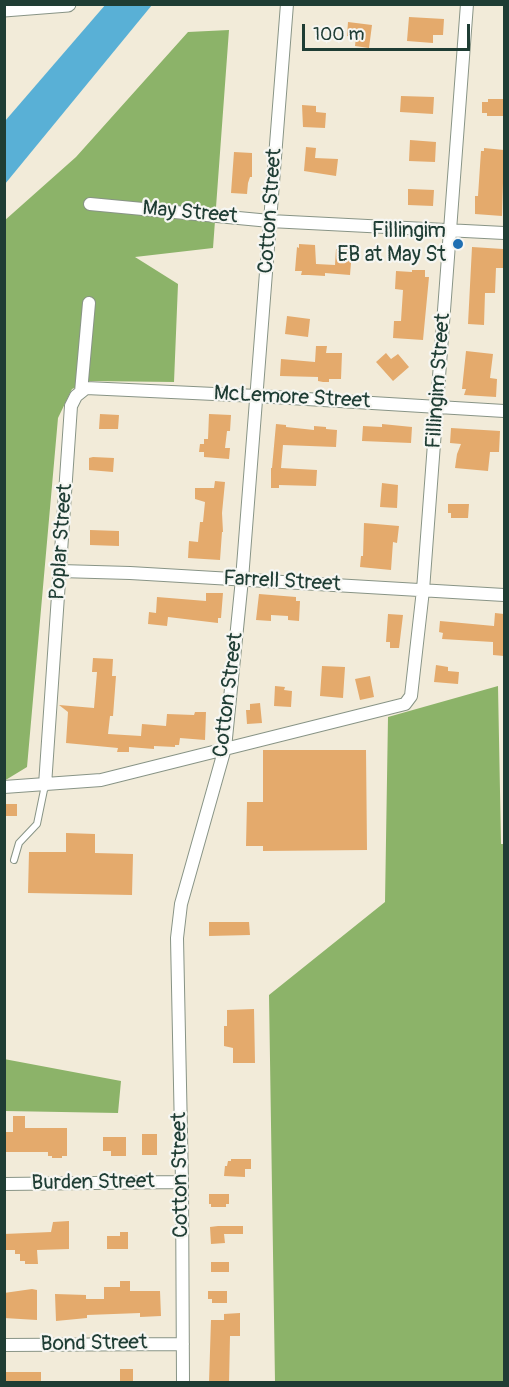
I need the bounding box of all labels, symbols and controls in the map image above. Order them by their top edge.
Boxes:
scale bar [305,12,473,50]
text: 100 m [313,23,365,46]
street label: Cotton Street [254,147,288,275]
street label: May Street [141,196,239,230]
place label: Fillingim EB at May St [337,219,446,269]
marker: Fillingim EB at May St [451,237,465,251]
street label: Fillingim Street [422,312,456,450]
street label: McLemore Street [213,381,371,415]
street label: Poplar Street [45,483,79,601]
street label: Farrell Street [223,566,341,598]
street label: Cotton Street [209,631,249,759]
street label: Cotton Street [167,1112,195,1238]
street label: Burden Street [31,1169,155,1197]
street label: Bond Street [40,1330,148,1358]

